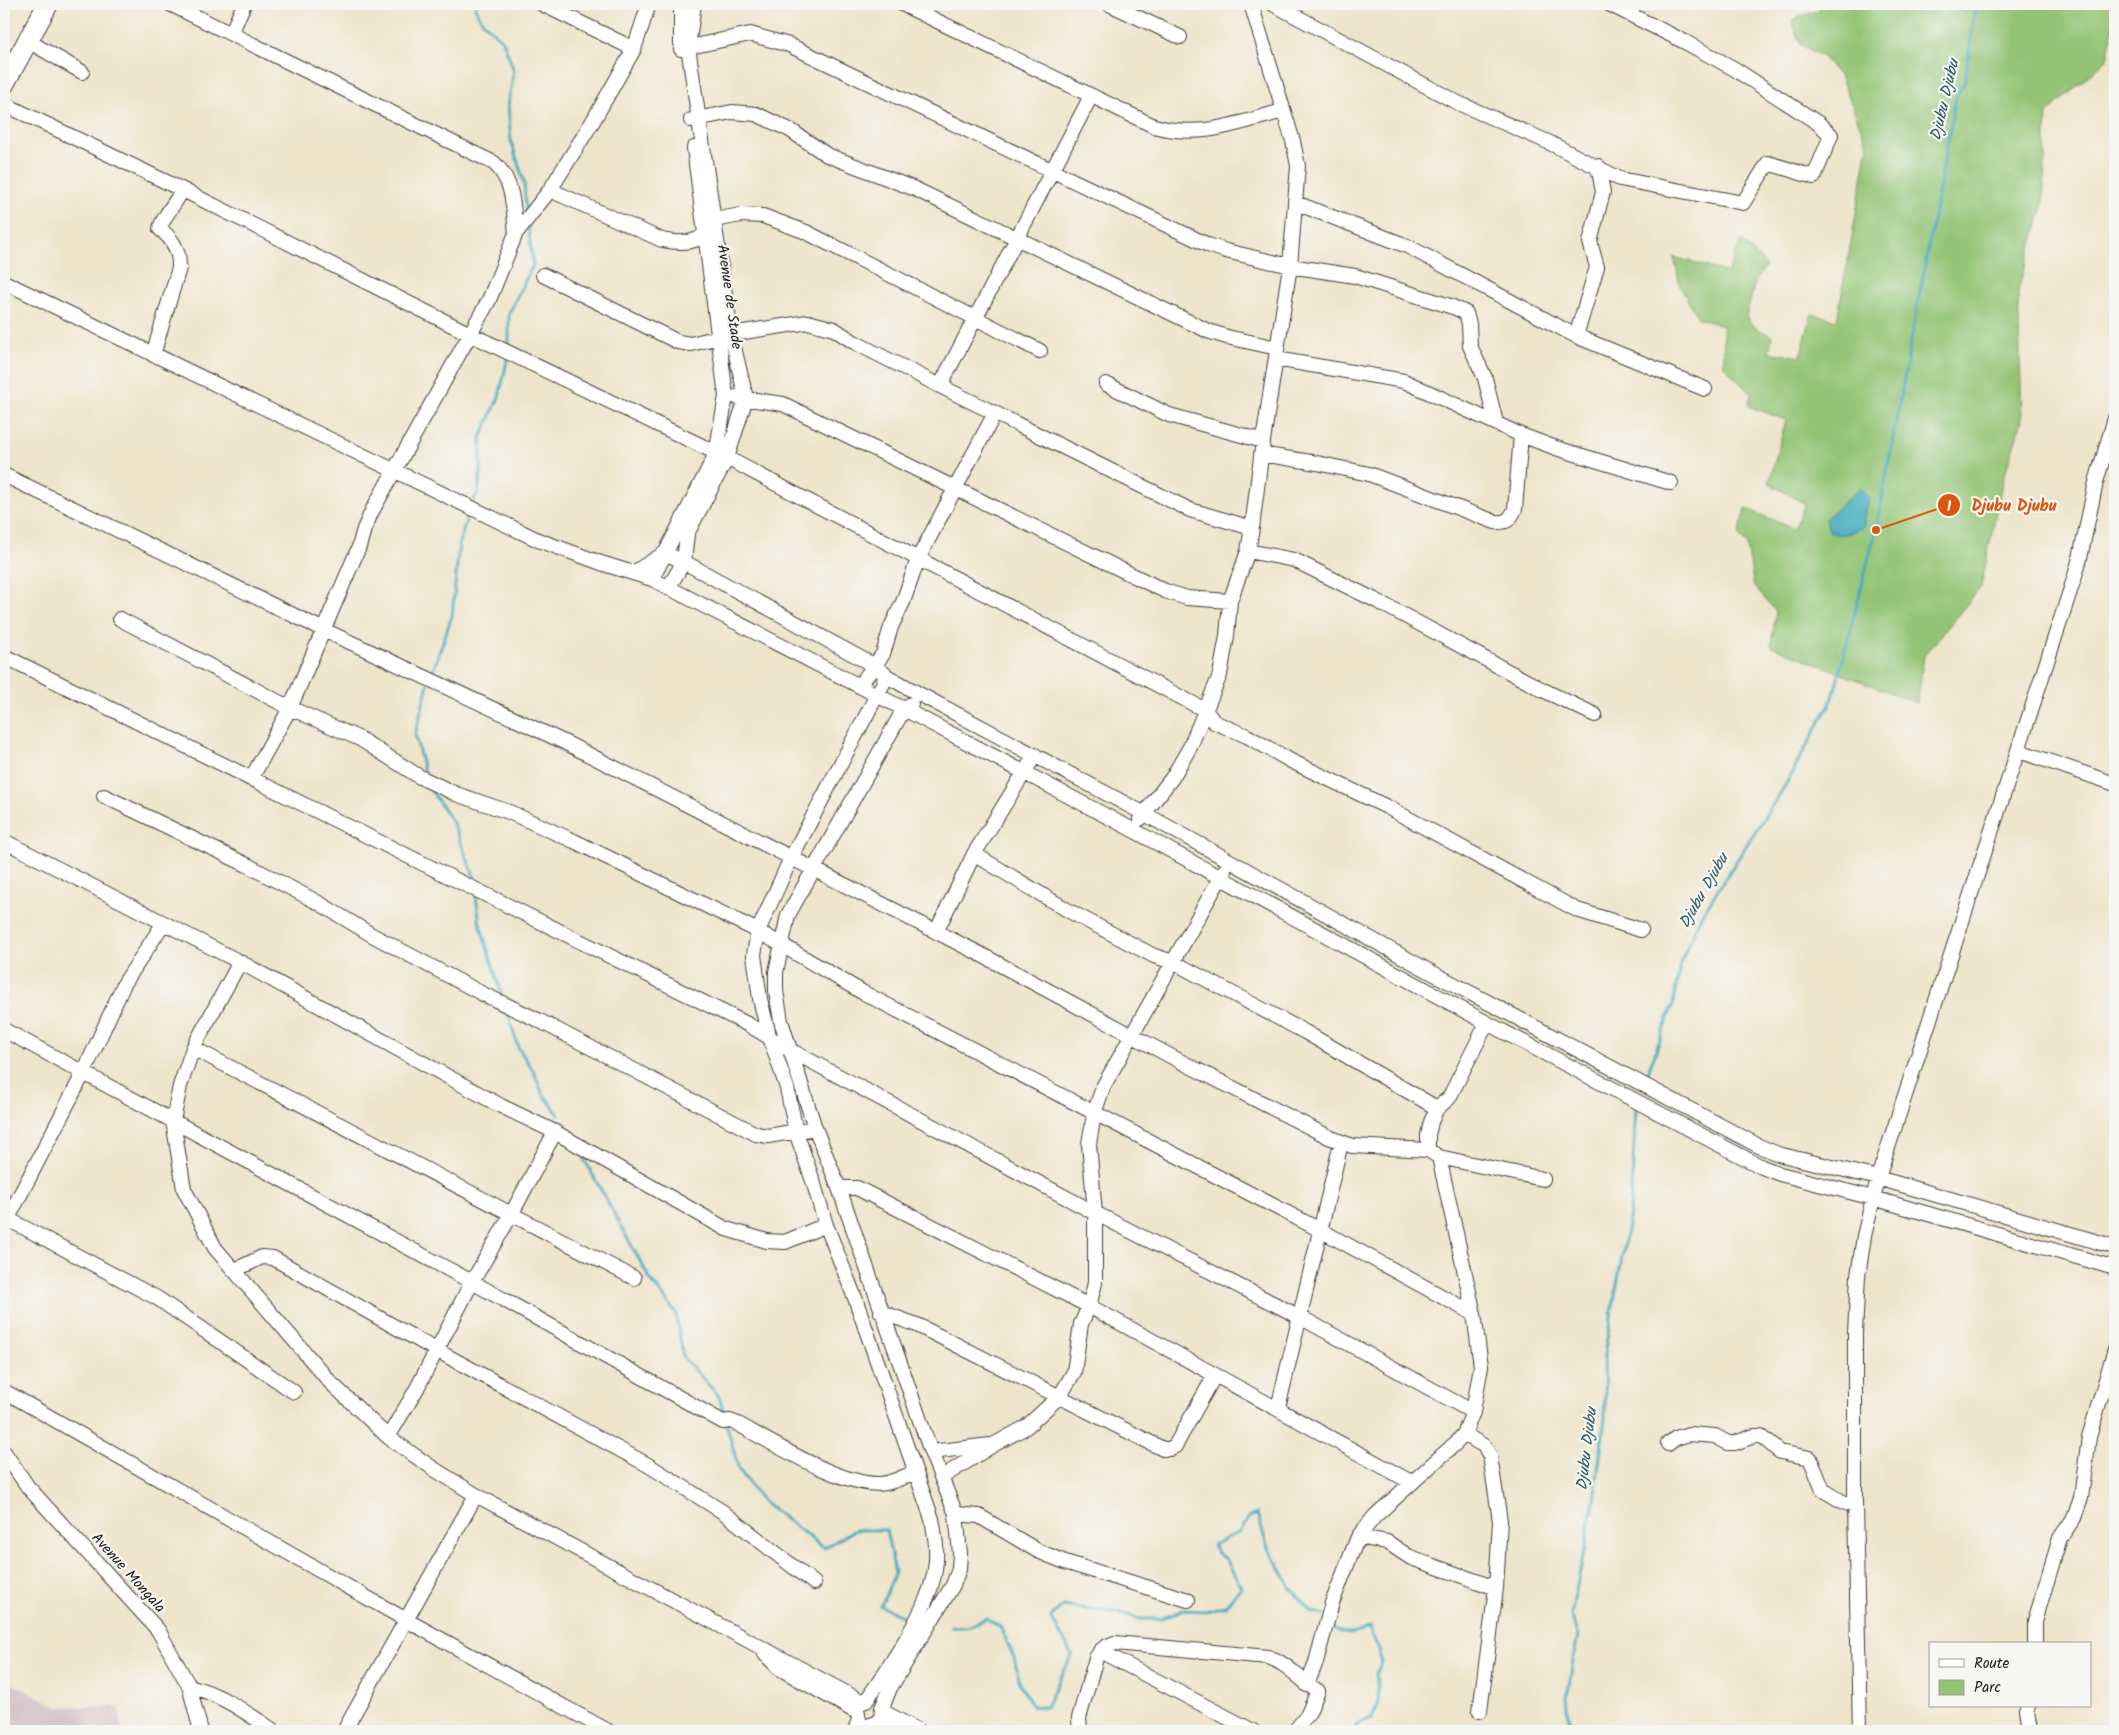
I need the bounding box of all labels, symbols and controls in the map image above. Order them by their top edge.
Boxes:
water label: Djubu Djubu [1924,55,1967,143]
street label: Avenue de Stade [710,243,748,351]
callout: Djubu Djubu [1936,490,2066,521]
text: Djubu Djubu [1971,494,2057,519]
text: 1 [1947,495,1952,519]
water label: Djubu Djubu [1672,847,1737,933]
water label: Djubu Djubu [1570,1404,1605,1492]
street label: Avenue Mongala [85,1527,171,1619]
legend [1929,1642,2092,1708]
text: Route [1974,1652,2010,1676]
text: Parc [1974,1676,2001,1700]

